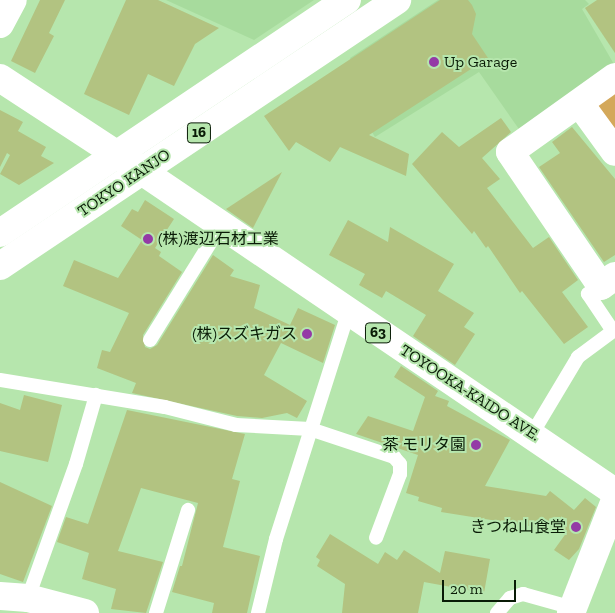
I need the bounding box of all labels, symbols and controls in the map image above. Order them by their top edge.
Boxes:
place label: Up Garage [444,52,517,72]
marker: Up Garage [428,56,440,68]
road number: 16 [186,120,212,146]
street label: TOKYO KANJO [74,145,174,221]
place label: (株)渡辺石材工業 [158,229,279,249]
marker: (株)渡辺石材工業 [142,233,154,245]
road number: 63 [364,320,392,346]
place label: (株)スズキガス [192,324,297,344]
marker: (株)スズキガス [301,328,313,340]
street label: TOYOOKA-KAIDO AVE. [396,340,544,446]
place label: 茶 モリタ園 [382,435,466,455]
marker: 茶 モリタ園 [470,439,482,451]
place label: きつね山食堂 [470,517,566,537]
marker: きつね山食堂 [570,521,582,533]
scale bar [445,570,519,602]
text: 20 m [450,580,483,598]

